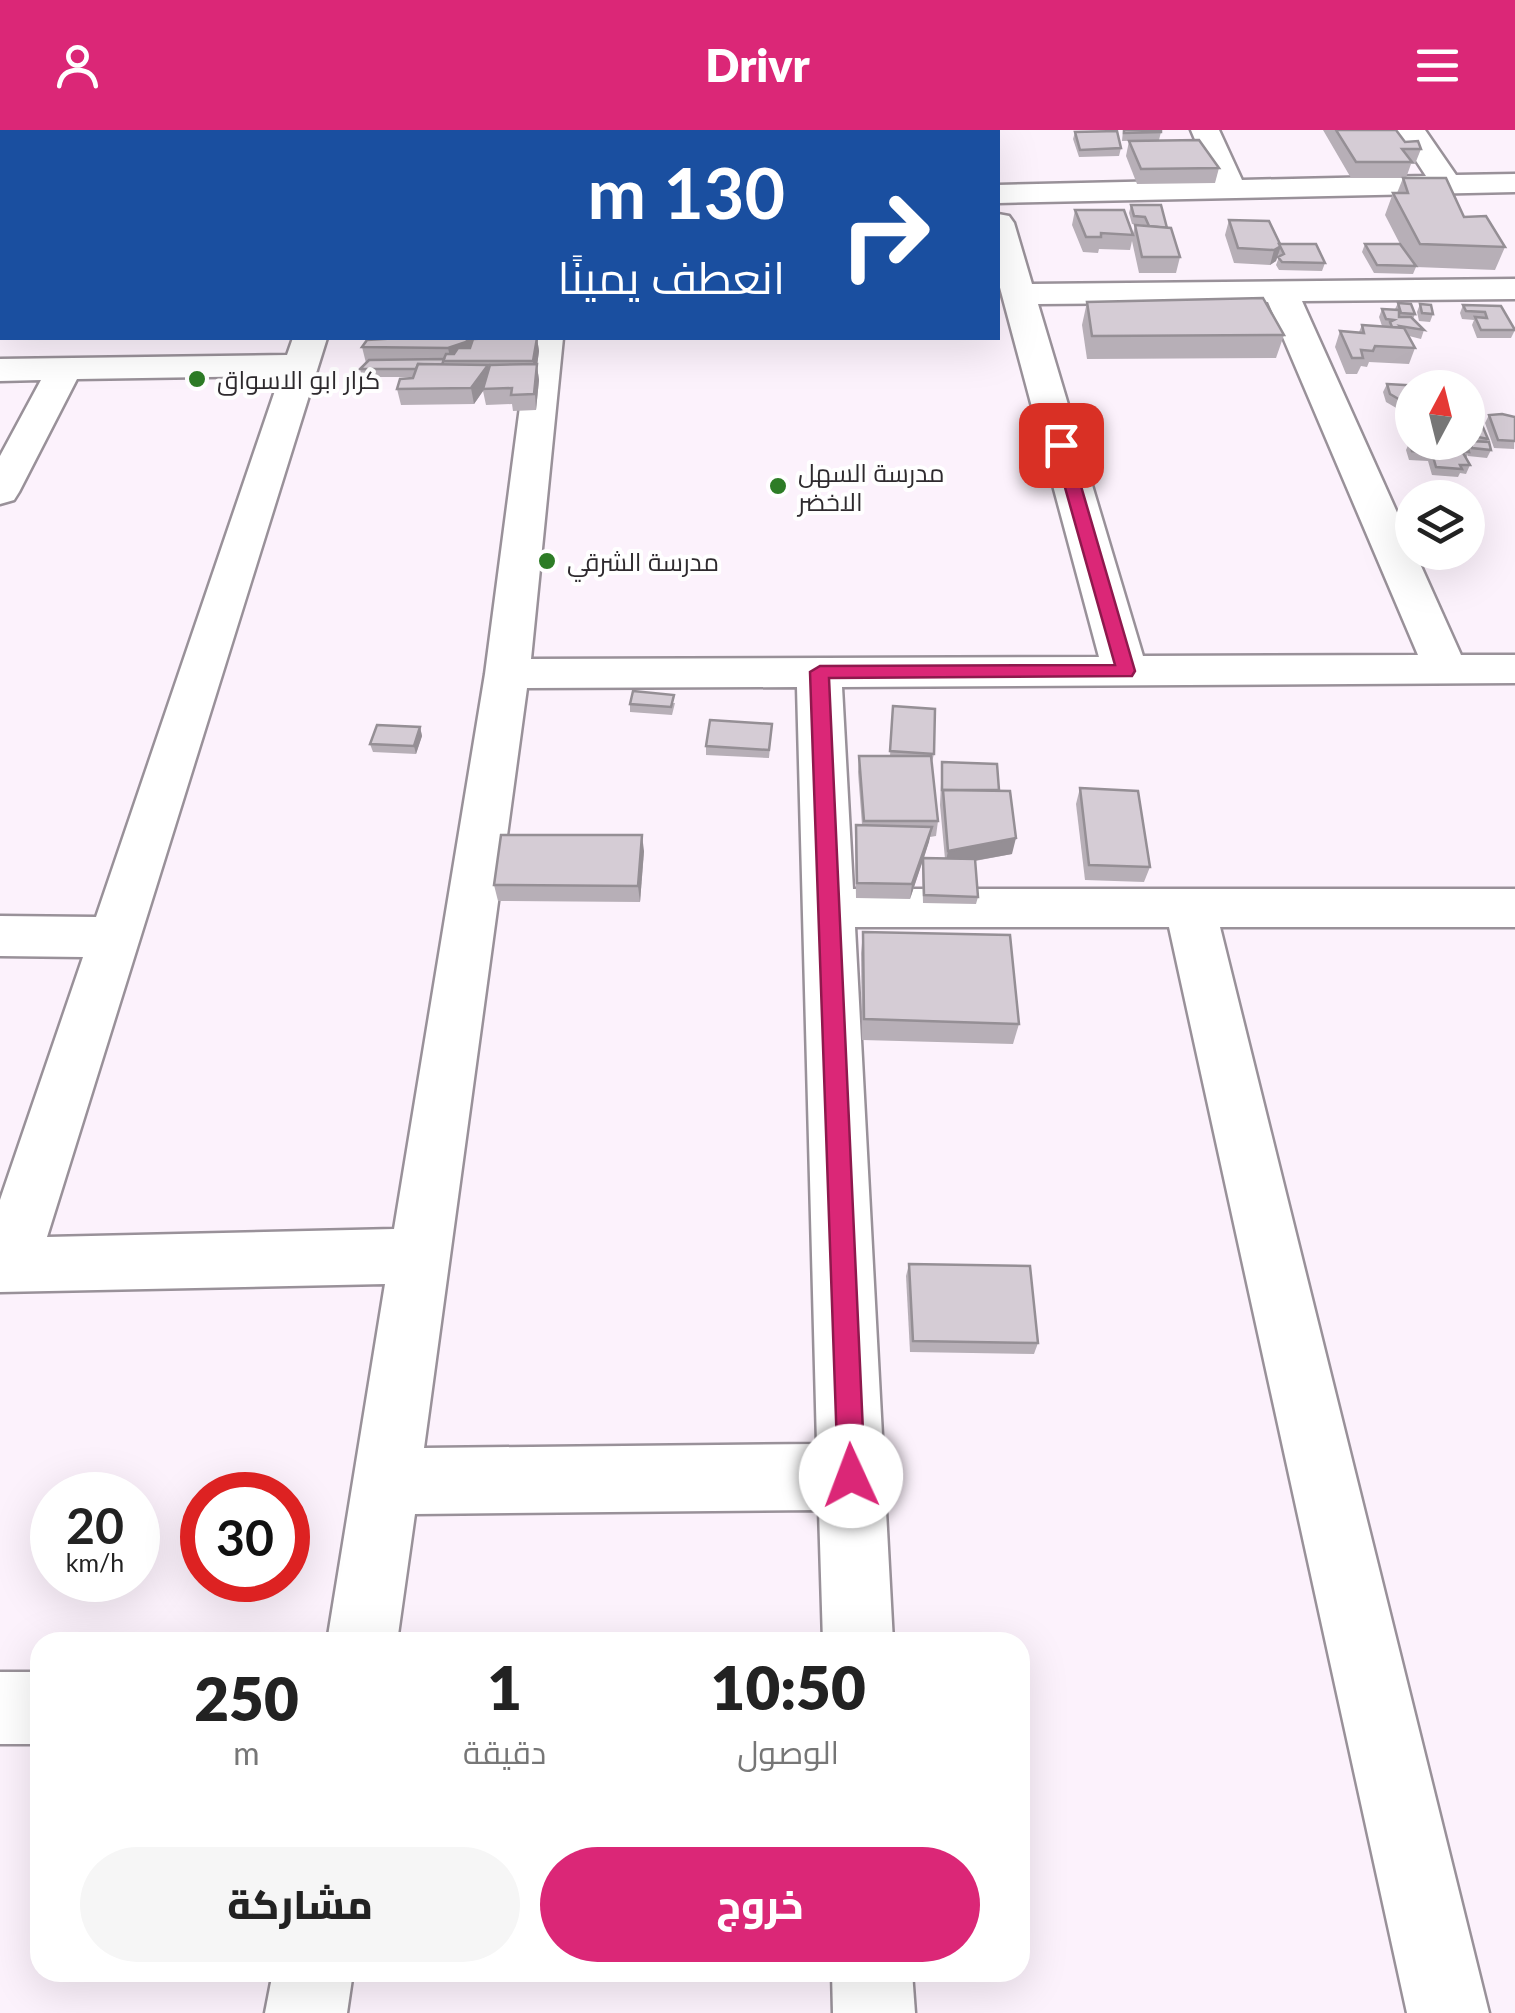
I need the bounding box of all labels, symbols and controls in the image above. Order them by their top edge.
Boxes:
icon: person [50,38,105,93]
text: Drivr [705,38,810,92]
icon: menu [1410,38,1465,93]
text: 130 m [588,150,785,234]
icon: right [820,170,950,300]
text: انعطف يمينًا [557,250,785,304]
place label: كرار ابو الاسواق [217,364,380,396]
marker: كرار ابو الاسواق [186,368,208,390]
north arrow [1395,370,1485,460]
map controls [1395,370,1485,570]
pin [1019,403,1104,488]
icon: arrive [1034,418,1089,473]
place label: مدرسة السهل الاخضر [796,457,945,517]
marker: مدرسة السهل الاخضر [767,475,789,497]
button: layers [1395,480,1485,570]
place label: مدرسة الشرقي [567,546,719,582]
marker: مدرسة الشرقي [536,550,558,572]
position arrow [799,1424,903,1528]
speed limit sign: 30 [180,1472,310,1602]
text: 20 [66,1495,124,1555]
text: km/h [66,1547,124,1577]
text: 1 [487,1651,522,1723]
text: 10:50 [711,1651,866,1723]
text: 250 [194,1662,299,1734]
text: دقيقة [463,1732,546,1771]
text: الوصول [737,1732,839,1771]
text: m [233,1733,260,1772]
button: مشاركة [80,1847,520,1962]
button: خروج [540,1847,980,1962]

